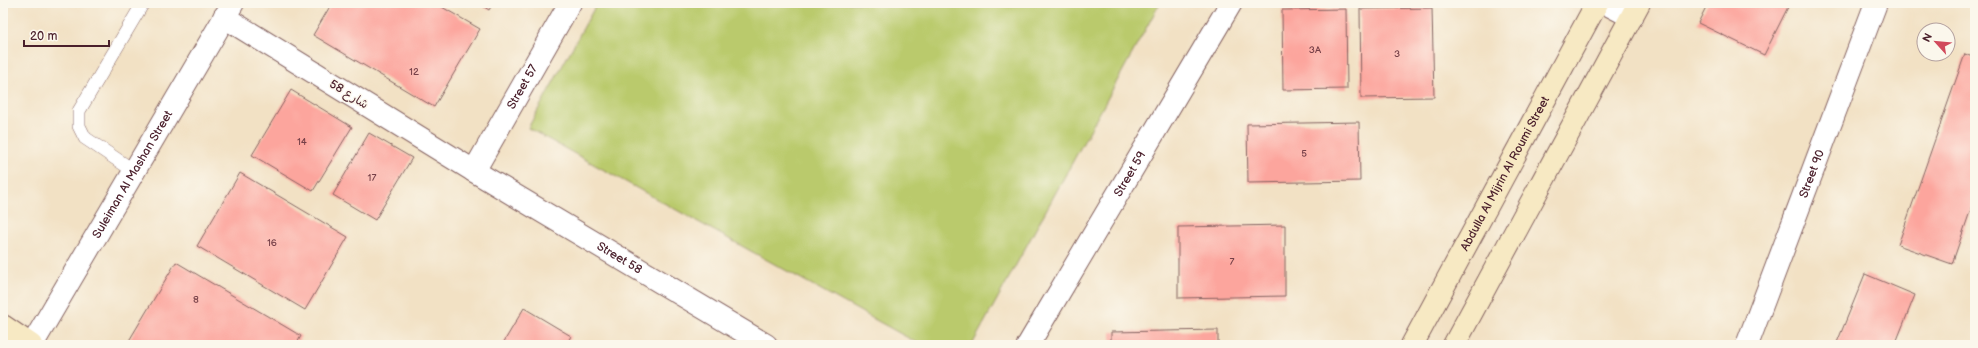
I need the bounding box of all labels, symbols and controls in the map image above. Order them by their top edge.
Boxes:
scale bar [24,22,109,48]
north arrow [1916,22,1956,62]
text: 20 m [30,29,57,44]
text: N [1920,31,1935,44]
house number: 3A [1309,44,1322,56]
house number: 3 [1394,48,1400,60]
street label: Street 57 [504,62,541,112]
house number: 12 [409,66,419,78]
street label: شارع 58 [326,77,371,113]
street label: Abdulla Al Mijrin Al Roumi Street [1457,94,1553,254]
street label: Suleiman Al Mashan Street [89,108,176,241]
house number: 14 [297,136,307,148]
house number: 5 [1301,148,1307,160]
street label: Street 90 [1796,148,1828,200]
street label: Street 59 [1111,149,1149,199]
house number: 17 [368,172,376,184]
house number: 16 [267,237,277,249]
street label: Street 58 [594,239,645,277]
house number: 7 [1230,256,1235,268]
house number: 8 [193,294,199,306]

